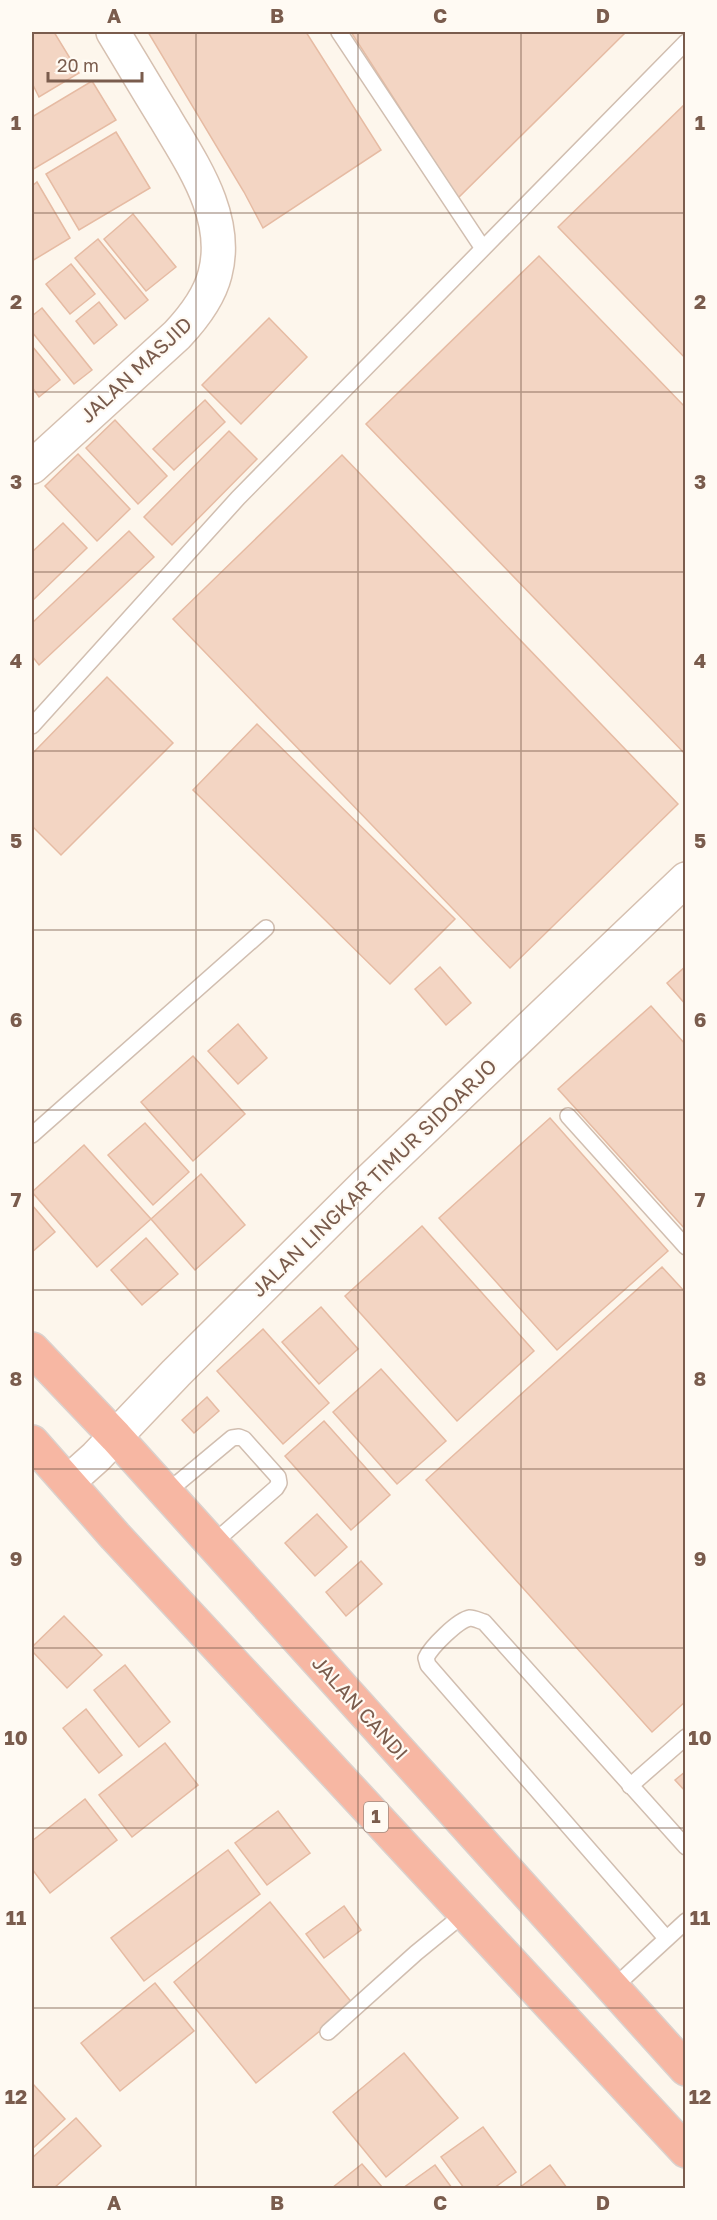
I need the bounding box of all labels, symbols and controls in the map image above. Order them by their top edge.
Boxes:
text: A [107,3,121,27]
text: B [270,3,284,27]
text: C [433,3,447,27]
text: D [596,3,610,27]
scale bar [48,45,142,83]
text: 20 m [57,54,99,76]
text: 1 [11,110,21,134]
text: 1 [695,110,705,134]
text: 2 [10,289,22,313]
text: 2 [694,289,706,313]
street label: JALAN MASJID [74,311,196,427]
text: 3 [10,469,22,493]
text: 3 [694,469,706,493]
text: 4 [10,648,22,672]
text: 4 [694,648,706,672]
text: 5 [10,828,22,852]
text: 5 [694,828,706,852]
text: 6 [10,1007,22,1031]
text: 6 [694,1007,706,1031]
street label: JALAN LINGKAR TIMUR SIDOARJO [246,1053,501,1301]
text: 7 [11,1187,22,1211]
text: 7 [695,1187,706,1211]
text: 8 [10,1366,22,1390]
text: 8 [694,1366,706,1390]
text: 9 [10,1546,22,1570]
text: 9 [694,1546,706,1570]
street label: JALAN CANDI [308,1650,414,1764]
text: 10 [4,1725,28,1749]
text: 10 [688,1725,712,1749]
road number: 1 [364,1802,388,1832]
text: 11 [6,1905,26,1929]
text: 11 [690,1905,710,1929]
text: 12 [5,2084,27,2108]
text: 12 [689,2084,711,2108]
text: A [107,2190,121,2214]
text: B [270,2190,284,2214]
text: C [433,2190,447,2214]
text: D [596,2190,610,2214]

